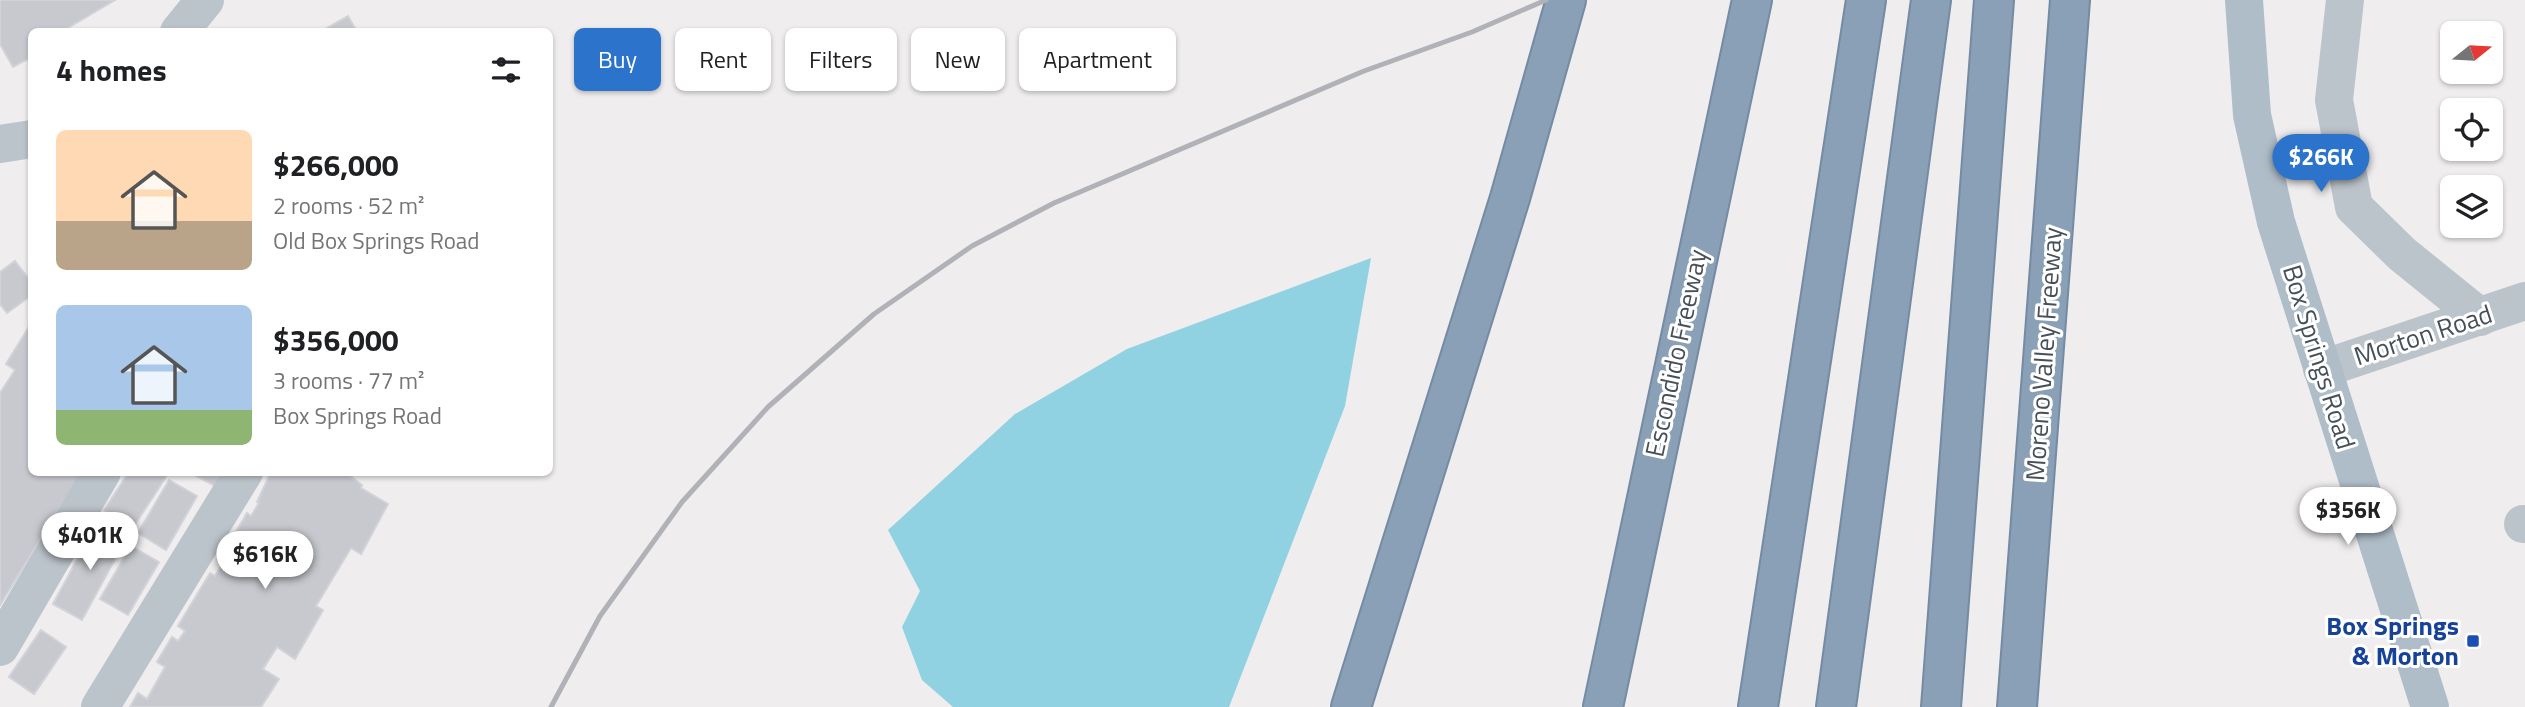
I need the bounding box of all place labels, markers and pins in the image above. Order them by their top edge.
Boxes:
pin: $266K [2272,134,2370,194]
pin: $356K [2299,488,2397,547]
pin: $401K [41,512,139,572]
pin: $616K [216,532,314,591]
place label: Box Springs & Morton [2326,606,2459,675]
marker: Box Springs & Morton [2465,633,2481,649]

